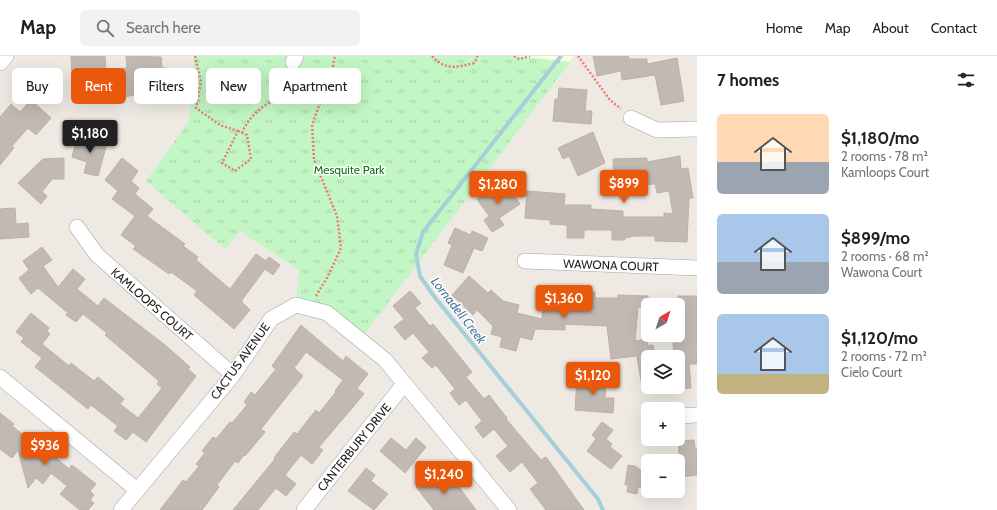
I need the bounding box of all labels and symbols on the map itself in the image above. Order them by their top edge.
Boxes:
pin: $1,180 [57,120,123,154]
park label: Mesquite Park [314,162,385,177]
pin: $899 [600,170,648,204]
pin: $1,280 [465,171,531,205]
street label: WAWONA COURT [563,256,660,274]
street label: KAMLOOPS COURT [108,264,196,344]
water label: Lornadell Creek [428,273,490,347]
pin: $1,360 [531,285,597,319]
north arrow [641,298,685,342]
street label: CACTUS AVENUE [207,319,273,402]
pin: $1,120 [560,362,626,396]
street label: CANTERBURY DRIVE [314,400,394,494]
pin: $936 [21,432,69,466]
pin: $1,240 [411,461,477,495]

